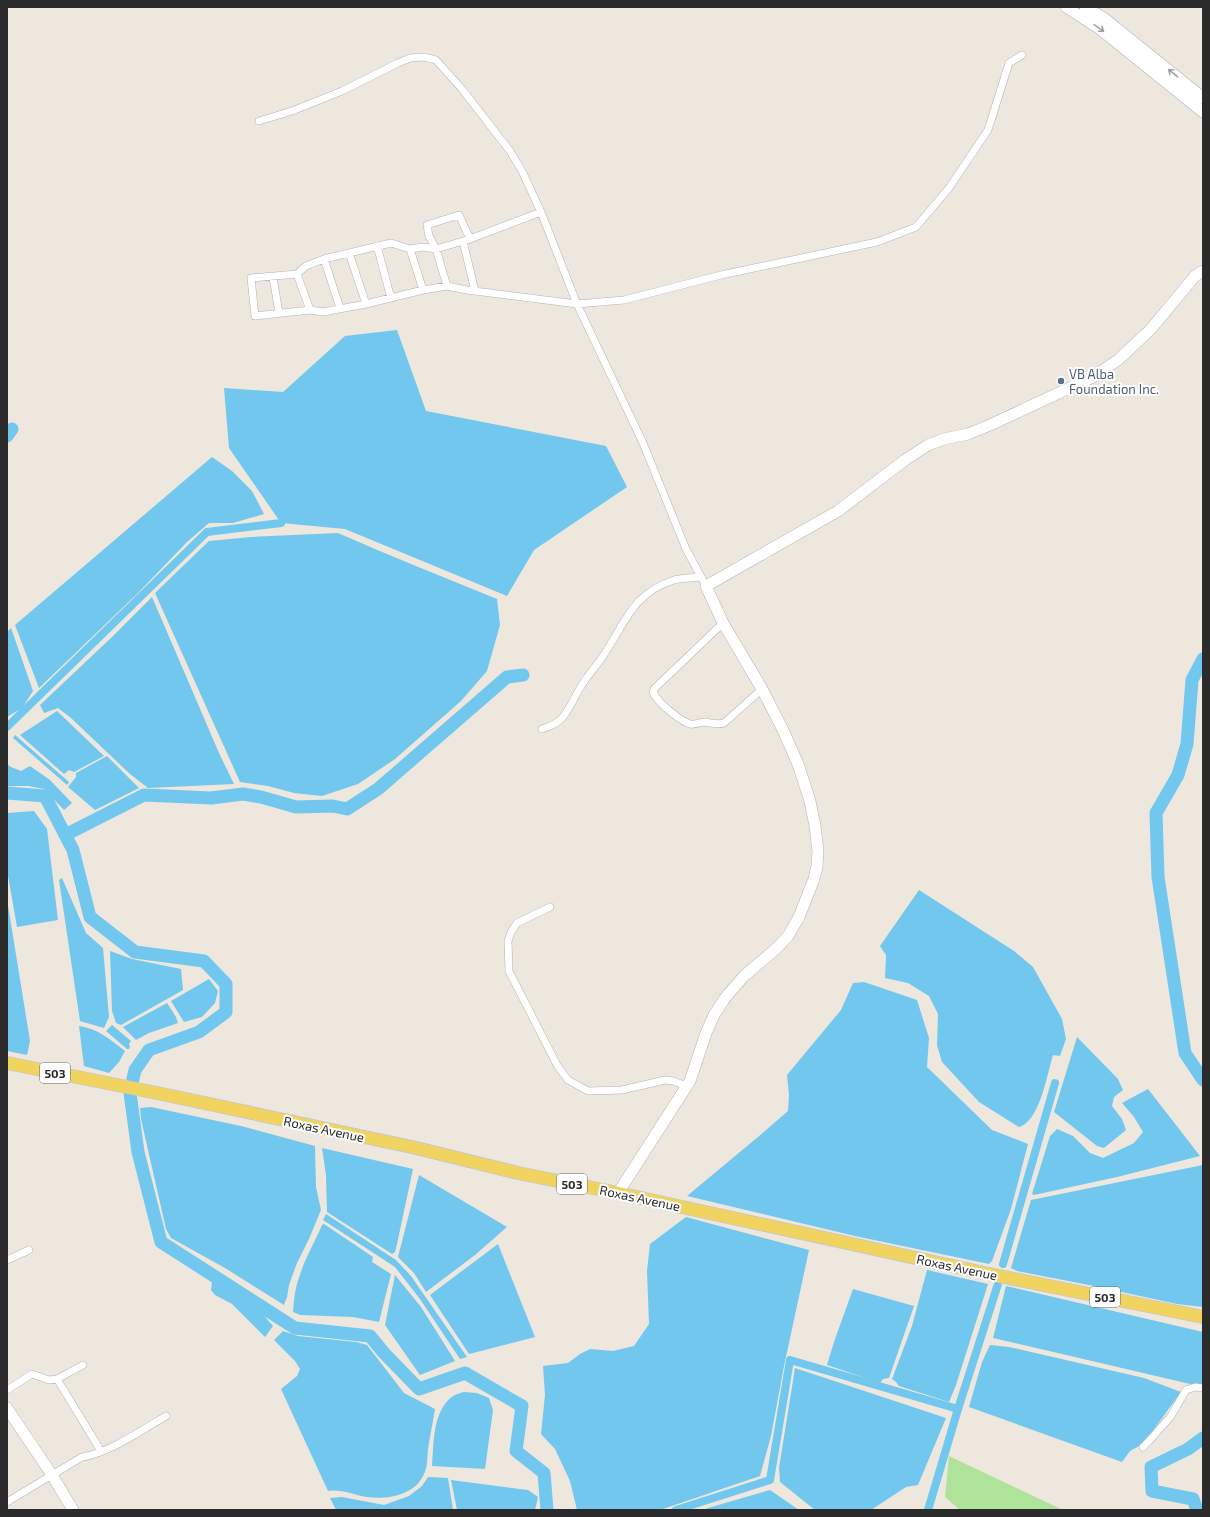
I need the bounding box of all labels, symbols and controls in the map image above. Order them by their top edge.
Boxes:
one-way arrow [1093,24,1104,32]
one-way arrow [1167,69,1178,77]
place label: VB Alba Foundation Inc. [1069,366,1159,397]
marker: VB Alba Foundation Inc. [1056,376,1066,386]
road number: 503 [40,1063,70,1083]
street label: Roxas Avenue [282,1113,366,1145]
road number: 503 [557,1174,587,1194]
street label: Roxas Avenue [598,1182,682,1214]
street label: Roxas Avenue [915,1251,999,1283]
road number: 503 [1090,1287,1120,1307]

